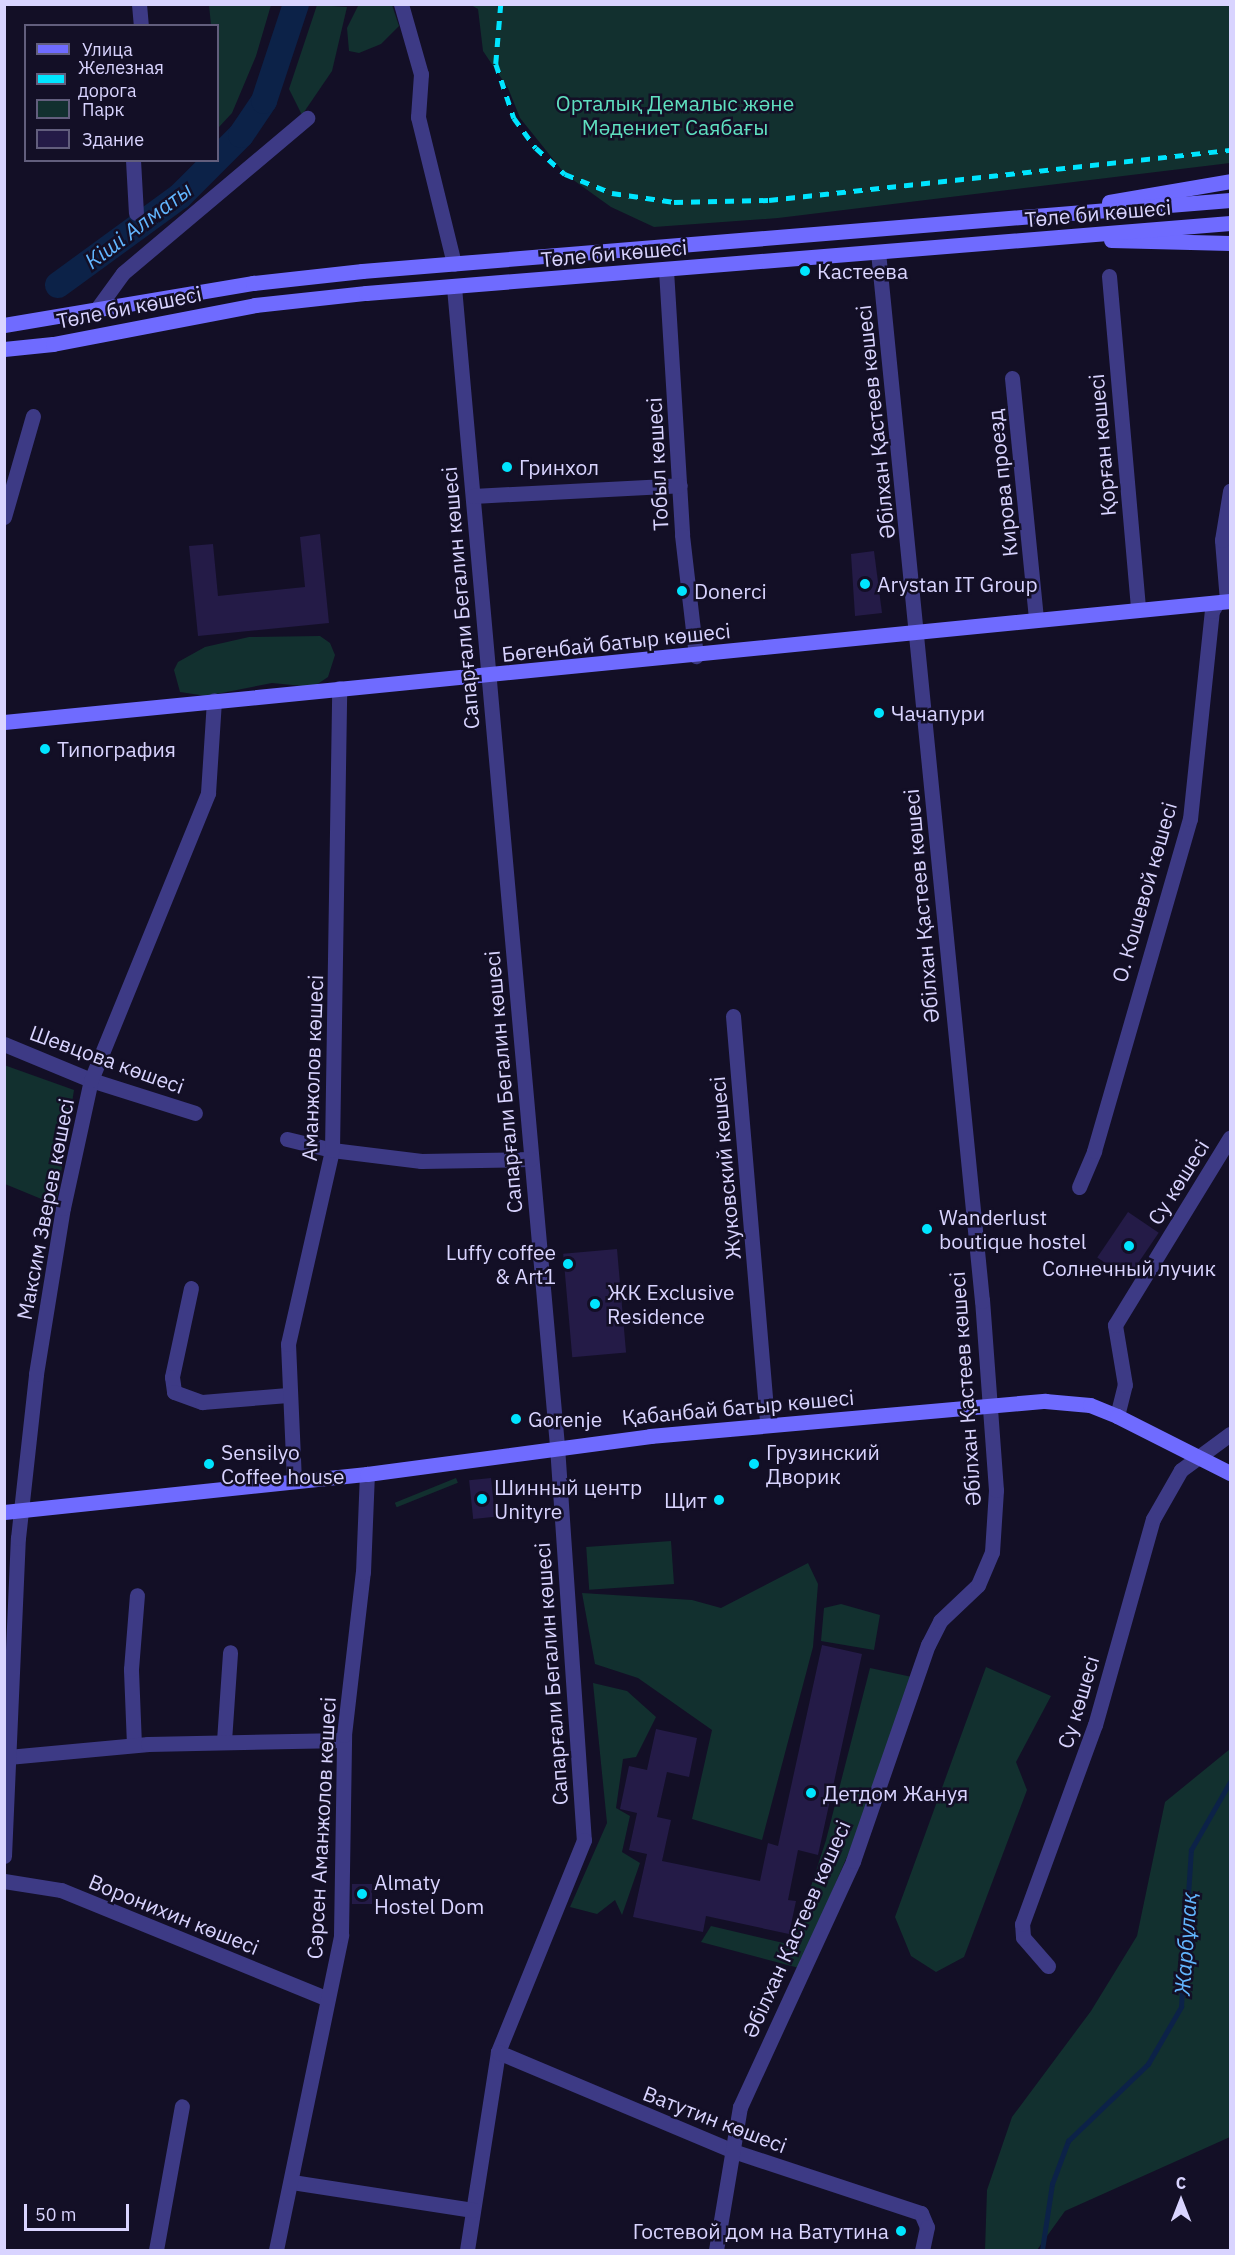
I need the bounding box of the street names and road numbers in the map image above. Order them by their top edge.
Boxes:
street label: Төле би көшесі [1024,194,1172,232]
street label: Төле би көшесі [540,234,688,272]
street label: Төле би көшесі [54,281,204,333]
street label: Әбілхан Қастеев көшесі [850,304,900,540]
street label: Қорған көшесі [1083,373,1121,517]
street label: Тобыл көшесі [641,397,673,531]
street label: Кирова проезд [982,408,1022,558]
street label: Сапарғали Бегалин көшесі [436,466,484,730]
street label: Бөгенбай батыр көшесі [500,617,732,667]
street label: Әбілхан Қастеев көшесі [898,788,944,1024]
street label: О. Кошевой көшесі [1106,799,1182,985]
street label: Сапарғали Бегалин көшесі [479,950,527,1214]
street label: Аманжолов көшесі [296,974,328,1162]
street label: Шевцова көшесі [26,1019,188,1099]
street label: Жуковский көшесі [704,1075,746,1261]
street label: Максим Зверев көшесі [11,1096,79,1322]
street label: Су көшесі [1142,1135,1214,1229]
street label: Әбілхан Қастеев көшесі [944,1271,986,1507]
street label: Қабанбай батыр көшесі [621,1384,855,1430]
street label: Сапарғали Бегалин көшесі [529,1542,573,1806]
street label: Су көшесі [1052,1653,1104,1751]
street label: Сәрсен Аманжолов көшесі [302,1696,340,1960]
street label: Әбілхан Қастеев көшесі [737,1816,855,2042]
street label: Воронихин көшесі [85,1868,263,1960]
street label: Ватутин көшесі [640,2080,790,2158]

